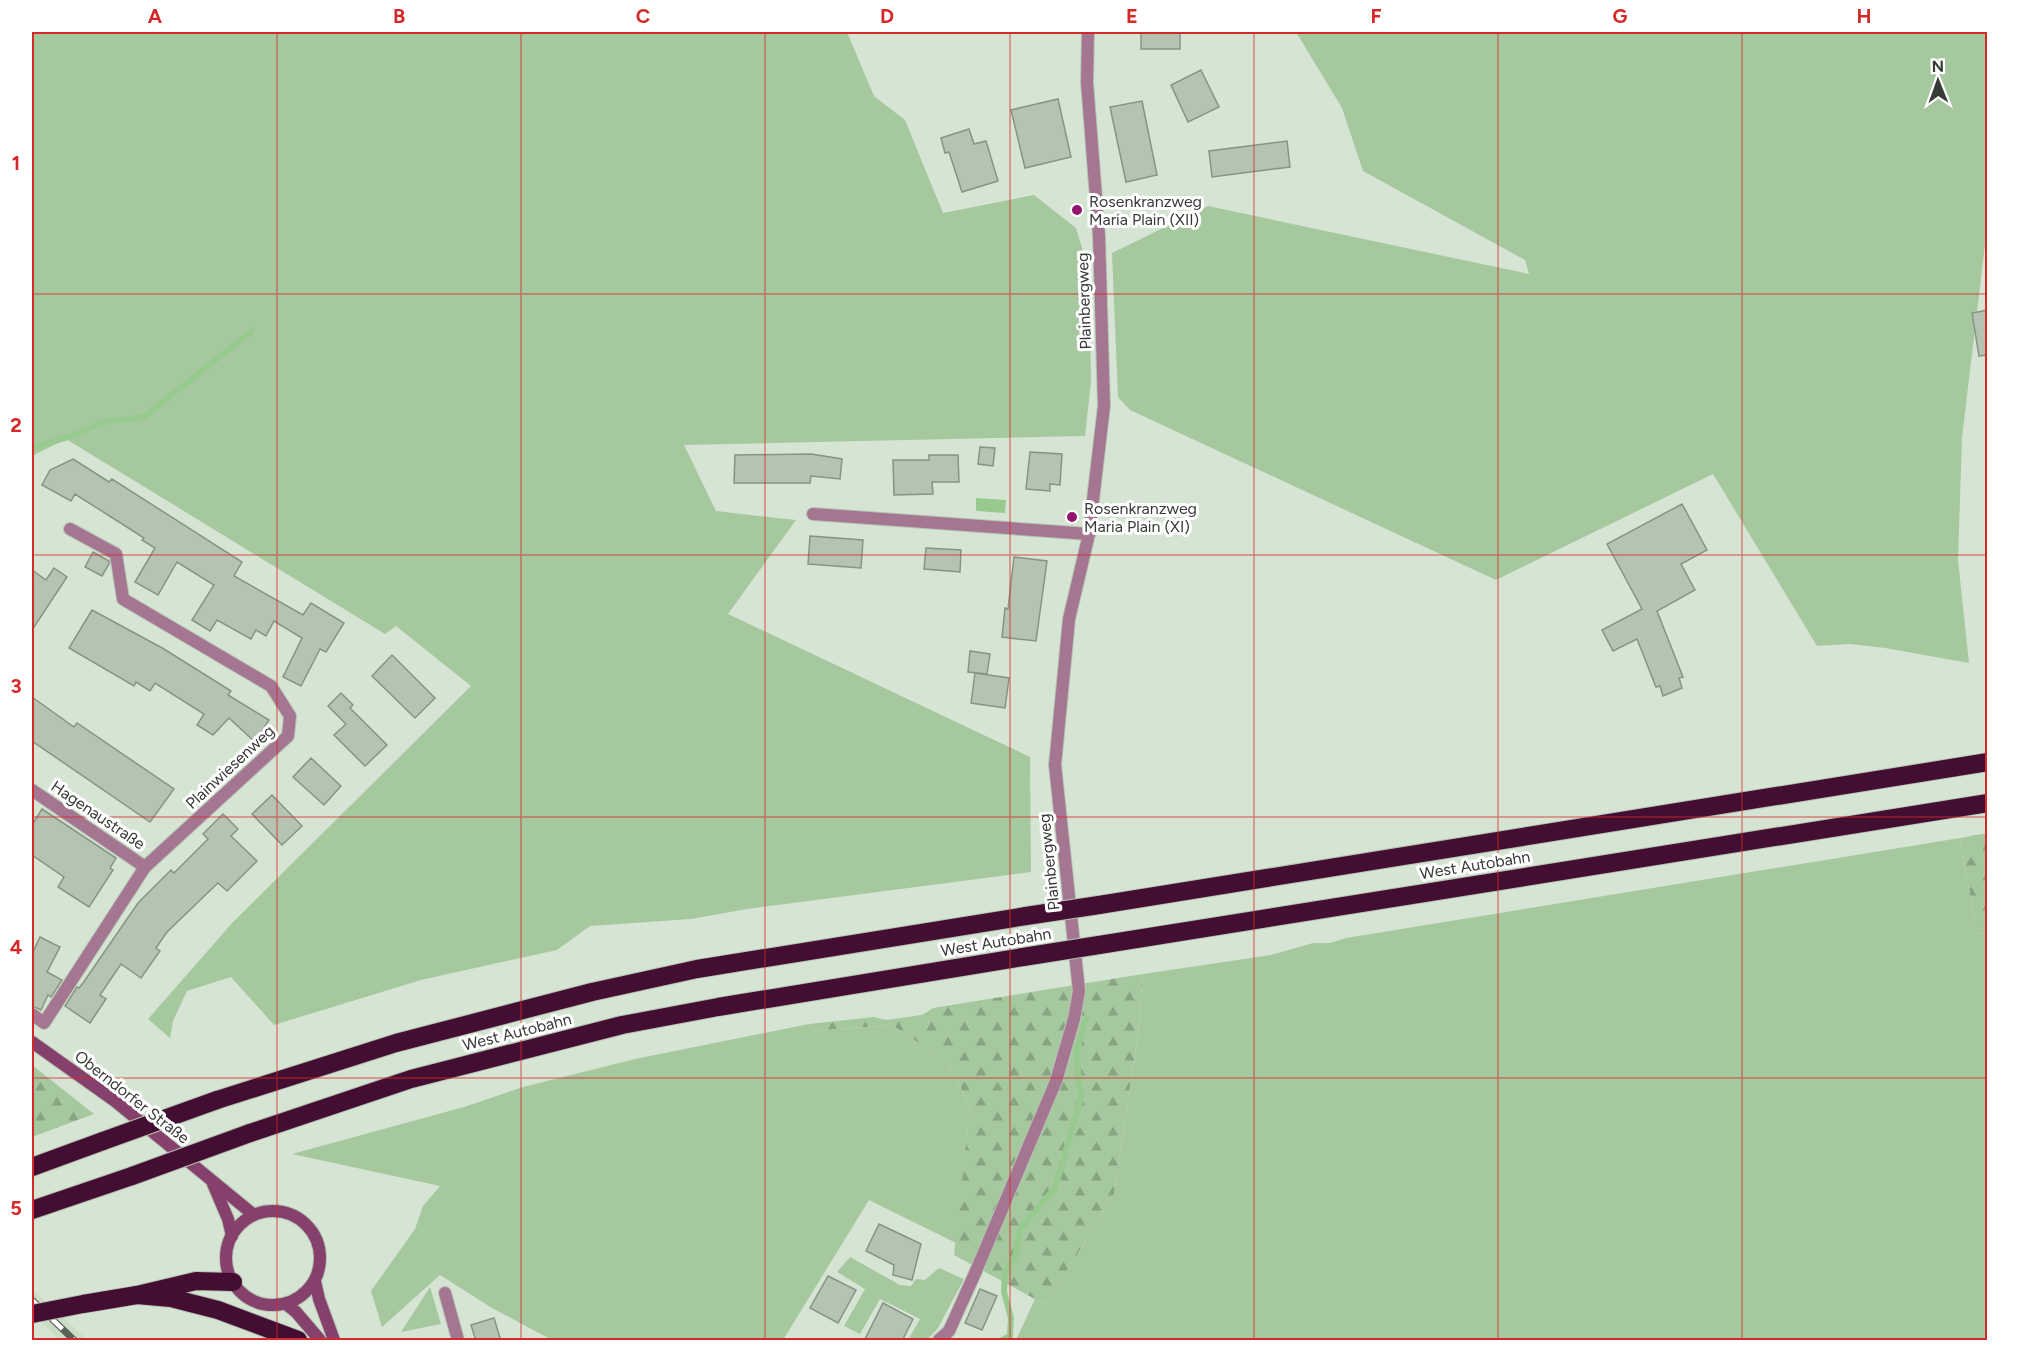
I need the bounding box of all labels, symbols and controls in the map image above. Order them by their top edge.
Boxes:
text: A [148,4,163,28]
text: B [393,4,405,28]
text: C [636,4,650,28]
text: D [880,4,894,28]
text: E [1126,4,1138,28]
text: F [1370,4,1382,28]
text: G [1613,4,1628,28]
text: H [1857,4,1872,28]
north arrow [1908,51,1968,111]
text: N [1931,57,1944,76]
text: 1 [12,151,20,175]
place label: Rosenkranzweg Maria Plain (XII) [1089,192,1202,229]
marker: Rosenkranzweg Maria Plain (XII) [1070,203,1084,217]
street label: Plainbergweg [1073,252,1095,350]
text: 2 [10,413,22,437]
place label: Rosenkranzweg Maria Plain (XI) [1084,499,1197,536]
marker: Rosenkranzweg Maria Plain (XI) [1065,510,1079,524]
text: 3 [10,674,22,698]
street label: Plainwiesenweg [182,721,278,813]
street label: Hagenaustraße [47,777,149,854]
street label: Plainbergweg [1034,813,1064,911]
street label: West Autobahn [1419,847,1532,883]
street label: West Autobahn [940,924,1053,960]
text: 4 [10,935,23,959]
street label: West Autobahn [461,1009,573,1055]
street label: Oberndorfer Straße [71,1046,193,1148]
text: 5 [10,1196,22,1220]

